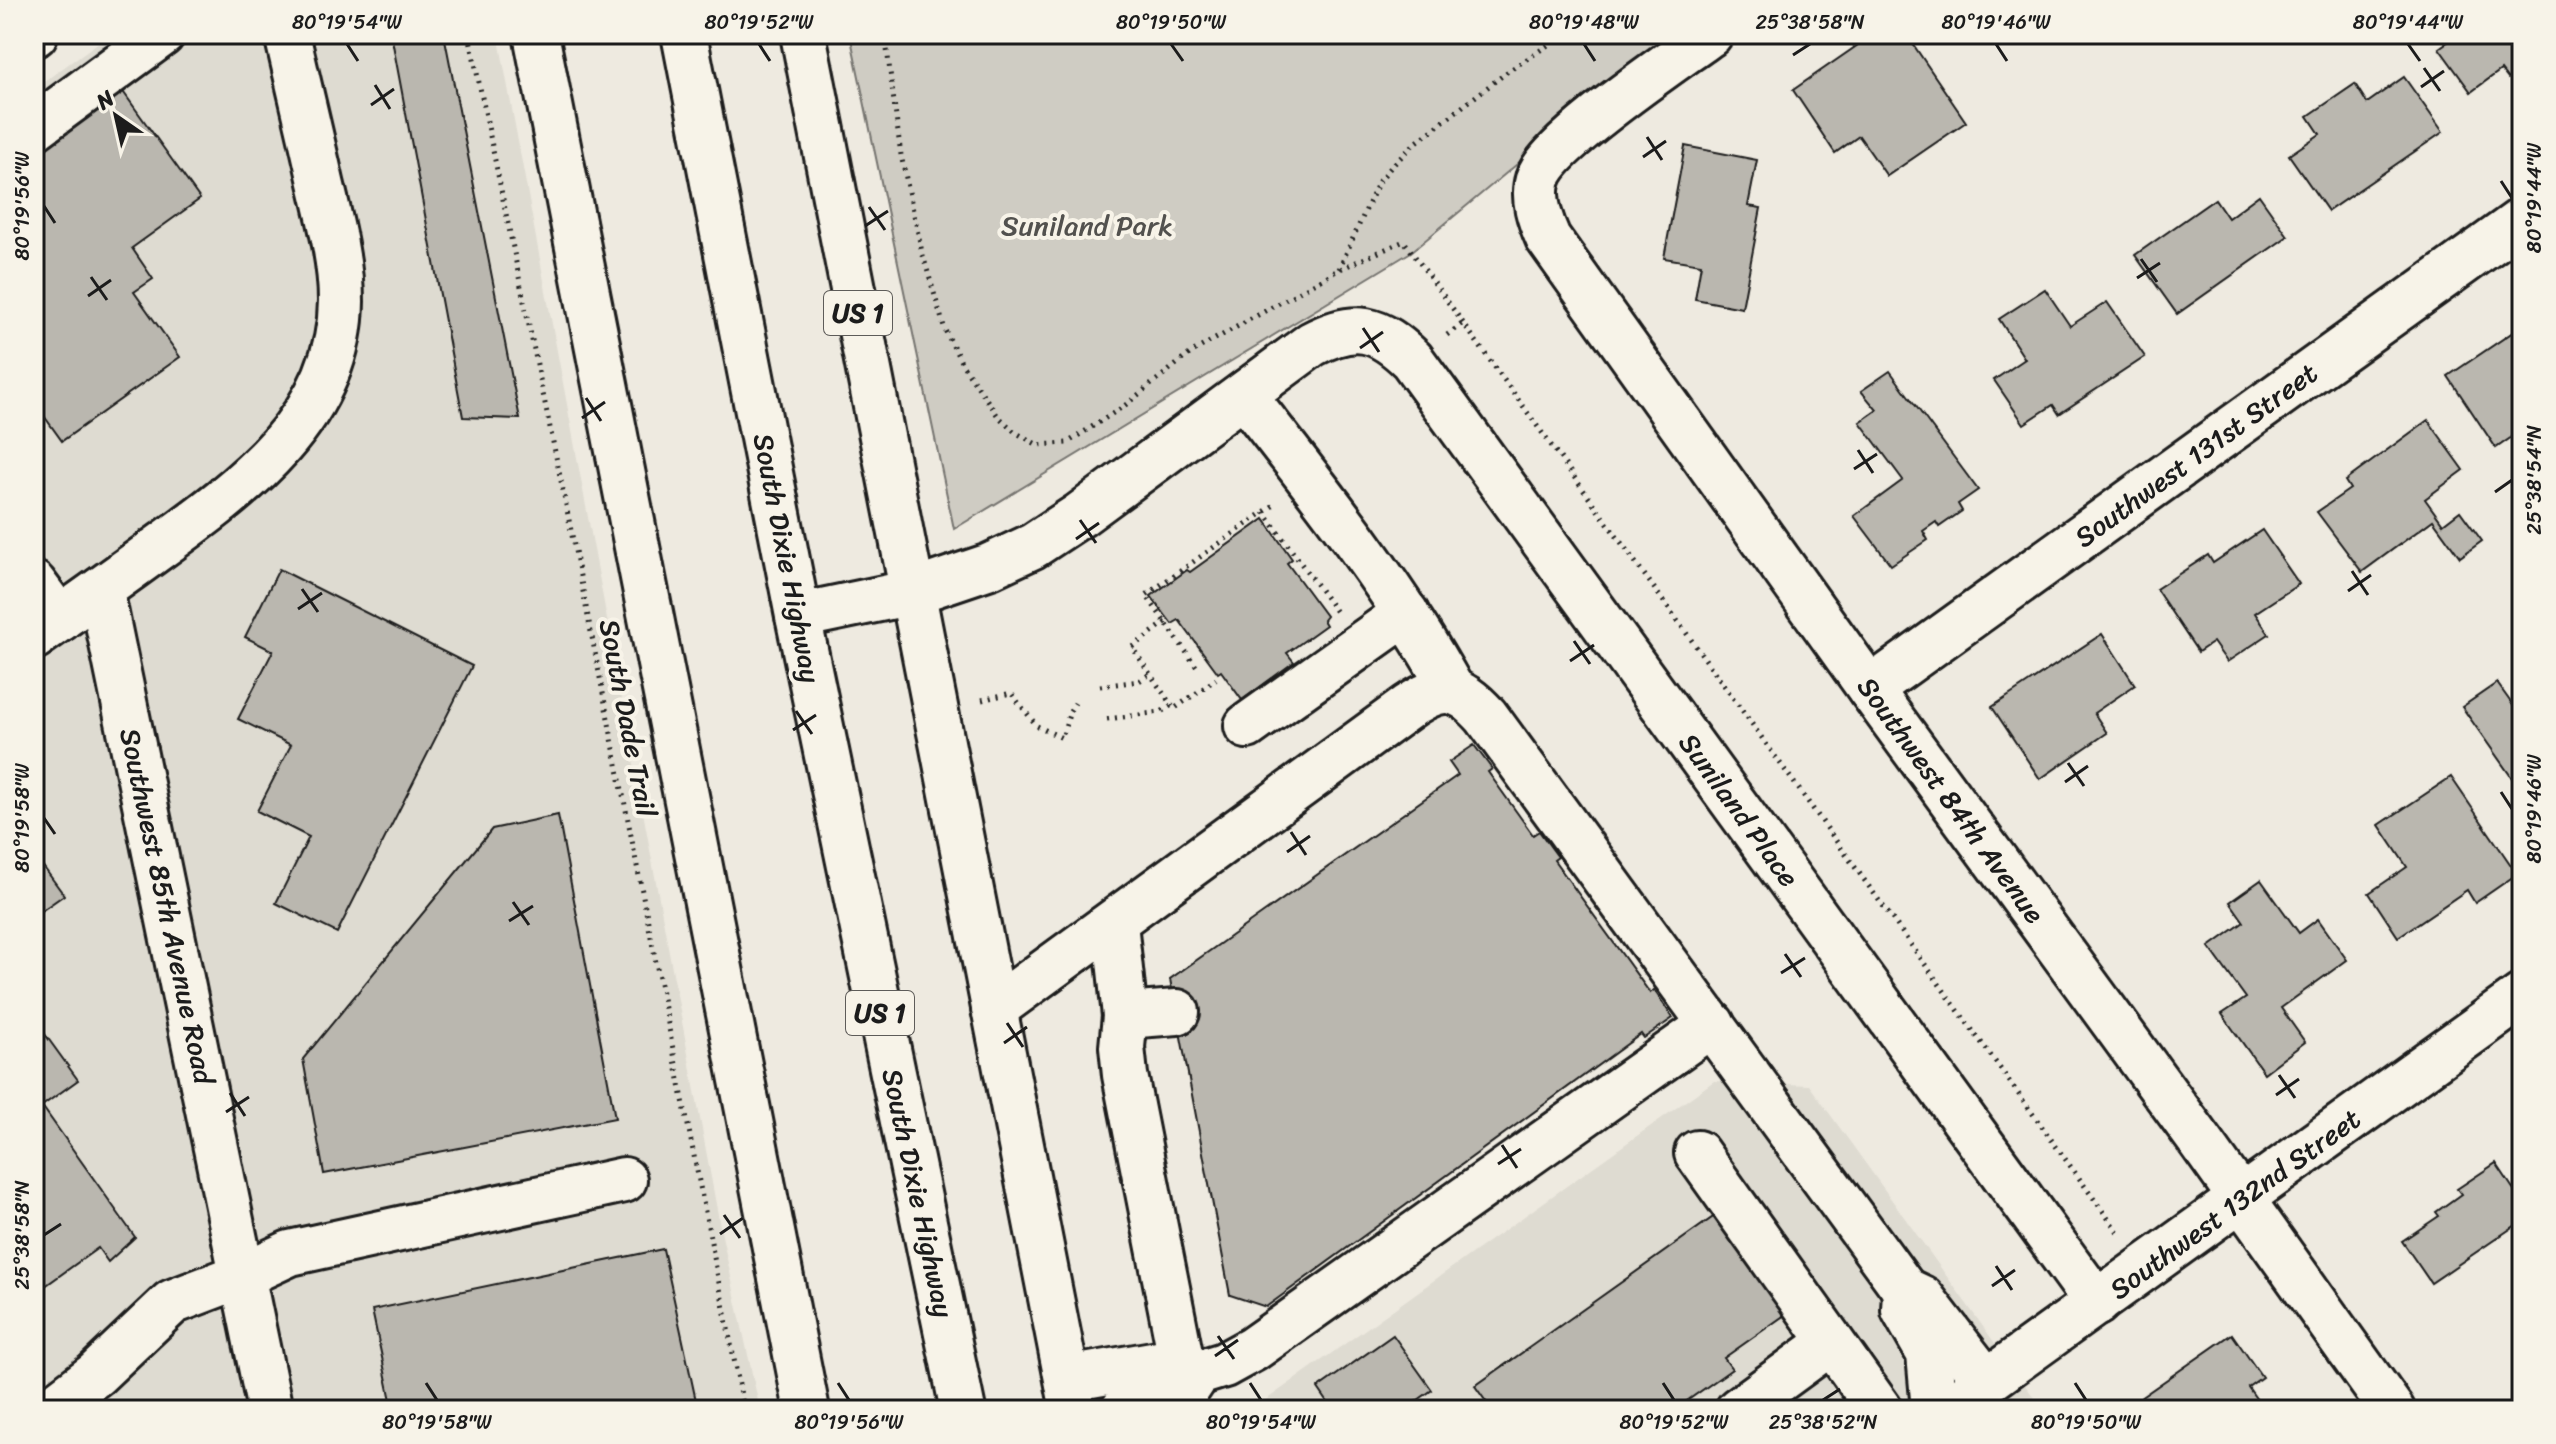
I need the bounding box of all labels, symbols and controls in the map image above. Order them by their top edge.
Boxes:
text: 80°19'54"W [292,5,403,40]
text: 80°19'52"W [704,5,814,40]
text: 80°19'50"W [1116,5,1227,40]
text: 80°19'48"W [1529,5,1639,40]
text: 25°38'58"N [1755,5,1865,40]
text: 80°19'46"W [1941,5,2051,40]
text: 80°19'44"W [2353,5,2464,40]
north arrow [76,76,156,156]
text: N [87,79,123,121]
text: 80°19'44"W [2517,142,2552,253]
text: 80°19'56"W [5,151,40,260]
park label: Suniland Park [1001,201,1173,250]
road number: US 1 [824,291,892,335]
street label: Southwest 131st Street [2064,349,2328,561]
text: 25°38'54"N [2517,425,2552,535]
street label: South Dixie Highway [739,429,835,688]
street label: South Dade Trail [585,615,671,822]
street label: Southwest 84th Avenue [1844,666,2058,934]
street label: Suniland Place [1666,722,1812,898]
street label: Southwest 85th Avenue Road [105,723,229,1091]
text: 80°19'46"W [2517,754,2552,864]
text: 80°19'58"W [5,763,40,873]
road number: US 1 [846,991,914,1035]
street label: South Dixie Highway [868,1064,968,1323]
street label: Southwest 132nd Street [2098,1095,2372,1313]
text: 25°38'58"N [5,1180,40,1290]
text: 80°19'58"W [382,1405,492,1440]
text: 80°19'56"W [795,1405,904,1440]
text: 80°19'54"W [1206,1405,1317,1440]
text: 80°19'52"W [1619,1405,1729,1440]
text: 25°38'52"N [1769,1405,1877,1440]
text: 80°19'50"W [2031,1405,2142,1440]

